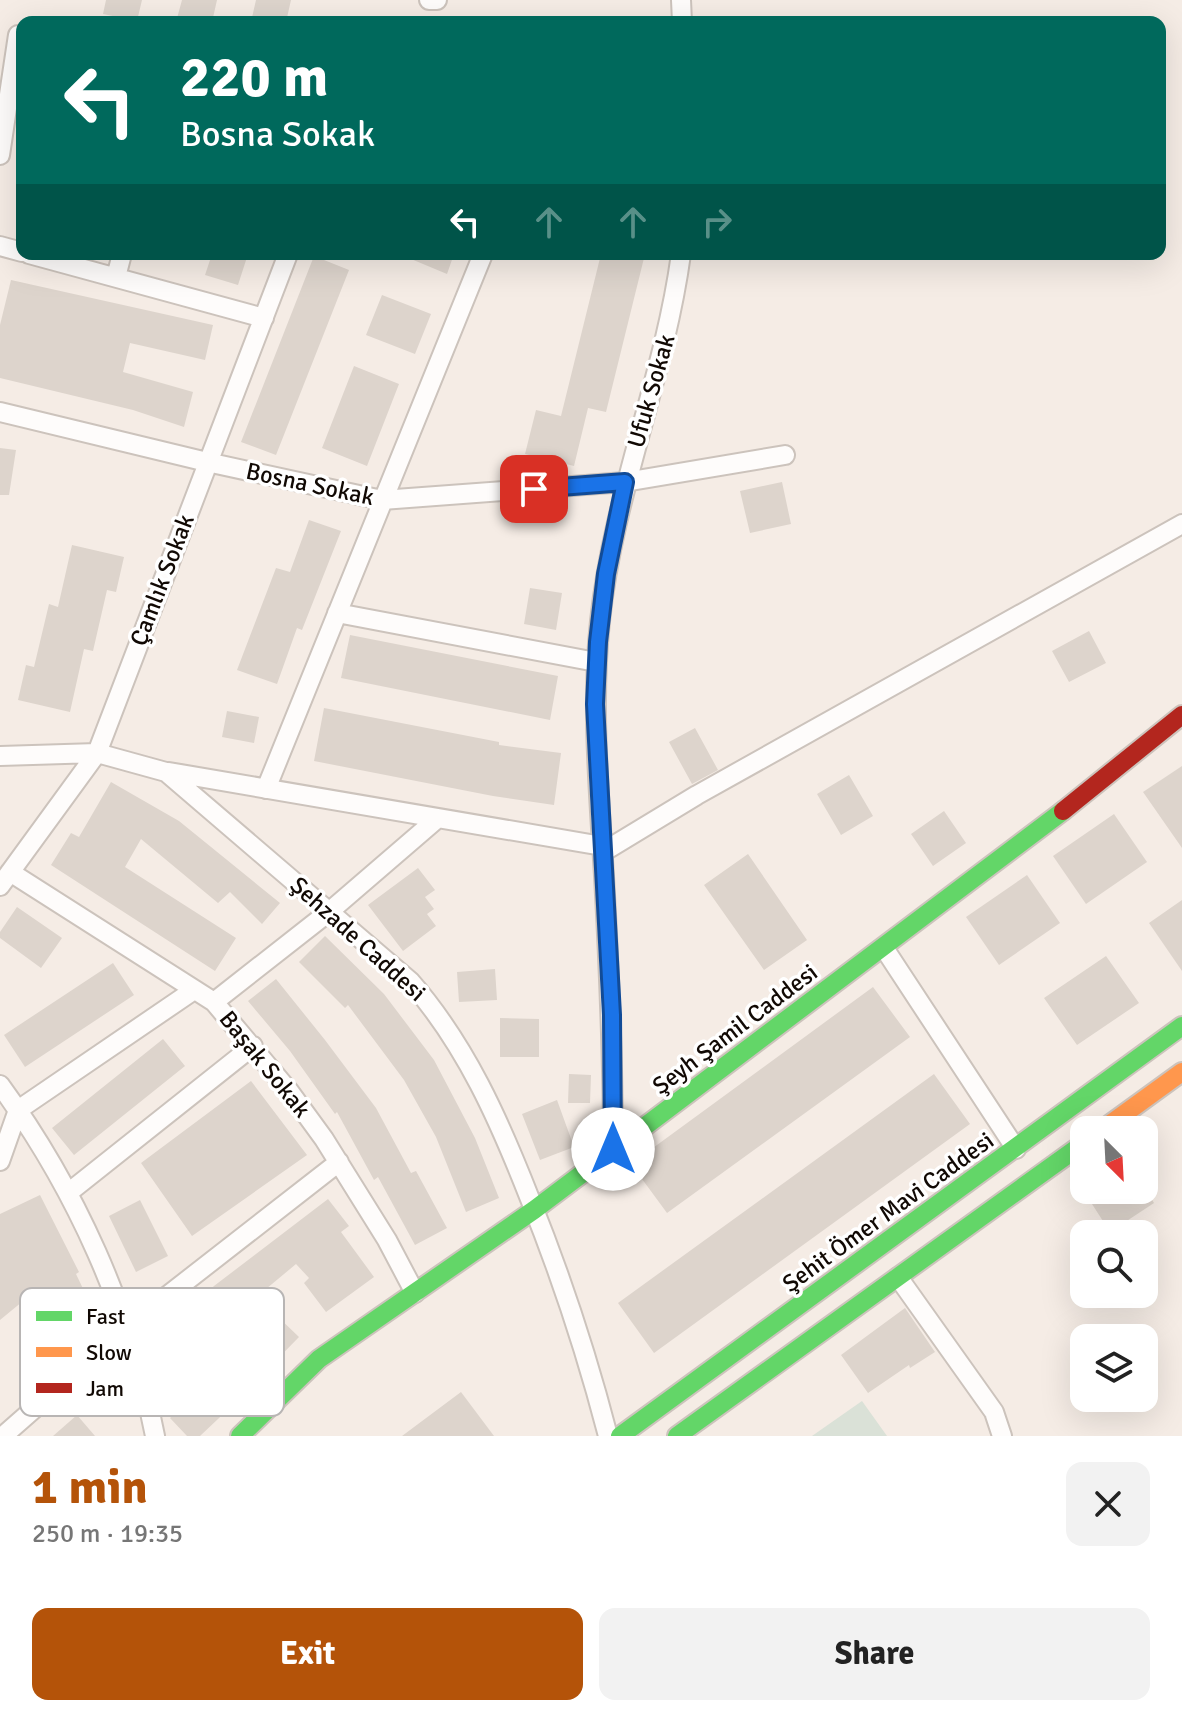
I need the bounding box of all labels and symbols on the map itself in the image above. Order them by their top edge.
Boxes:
street label: Ufuk Sokak [621,331,681,451]
pin [500,455,568,523]
street label: Bosna Sokak [243,456,377,512]
street label: Çamlık Sokak [123,510,201,650]
street label: Şehzade Caddesi [284,870,432,1008]
street label: Şeyh Şamil Caddesi [647,957,823,1101]
street label: Başak Sokak [213,1005,317,1123]
position arrow [571,1107,655,1191]
north arrow [1070,1116,1158,1204]
street label: Şehit Ömer Mavi Caddesi [776,1125,1000,1299]
legend [20,1288,284,1416]
text: Fast [86,1303,126,1330]
text: Slow [86,1339,132,1366]
text: Jam [86,1375,124,1402]

